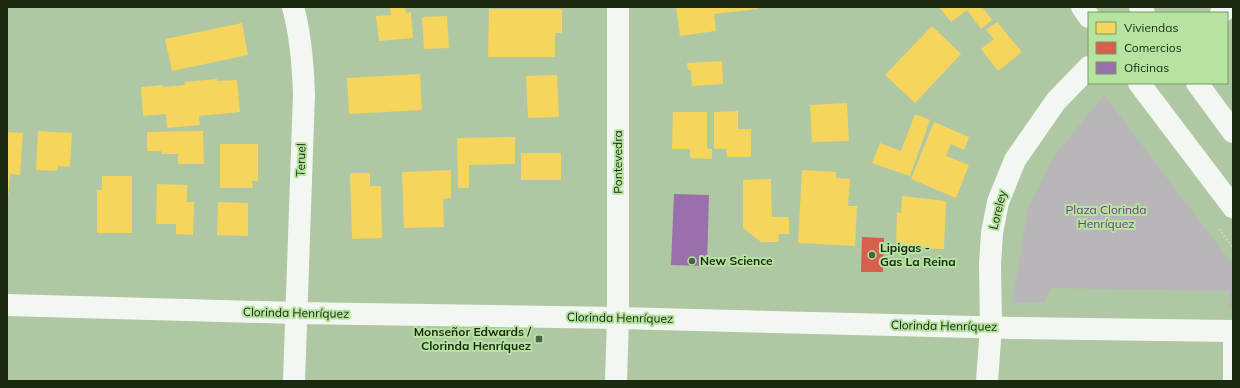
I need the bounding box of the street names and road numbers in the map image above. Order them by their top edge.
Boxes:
street label: Pontevedra [610,130,625,194]
street label: Teruel [292,143,309,177]
street label: Loreley [985,188,1010,231]
street label: Clorinda Henríquez [243,304,349,321]
street label: Clorinda Henríquez [567,309,673,326]
street label: Clorinda Henríquez [891,317,997,334]

